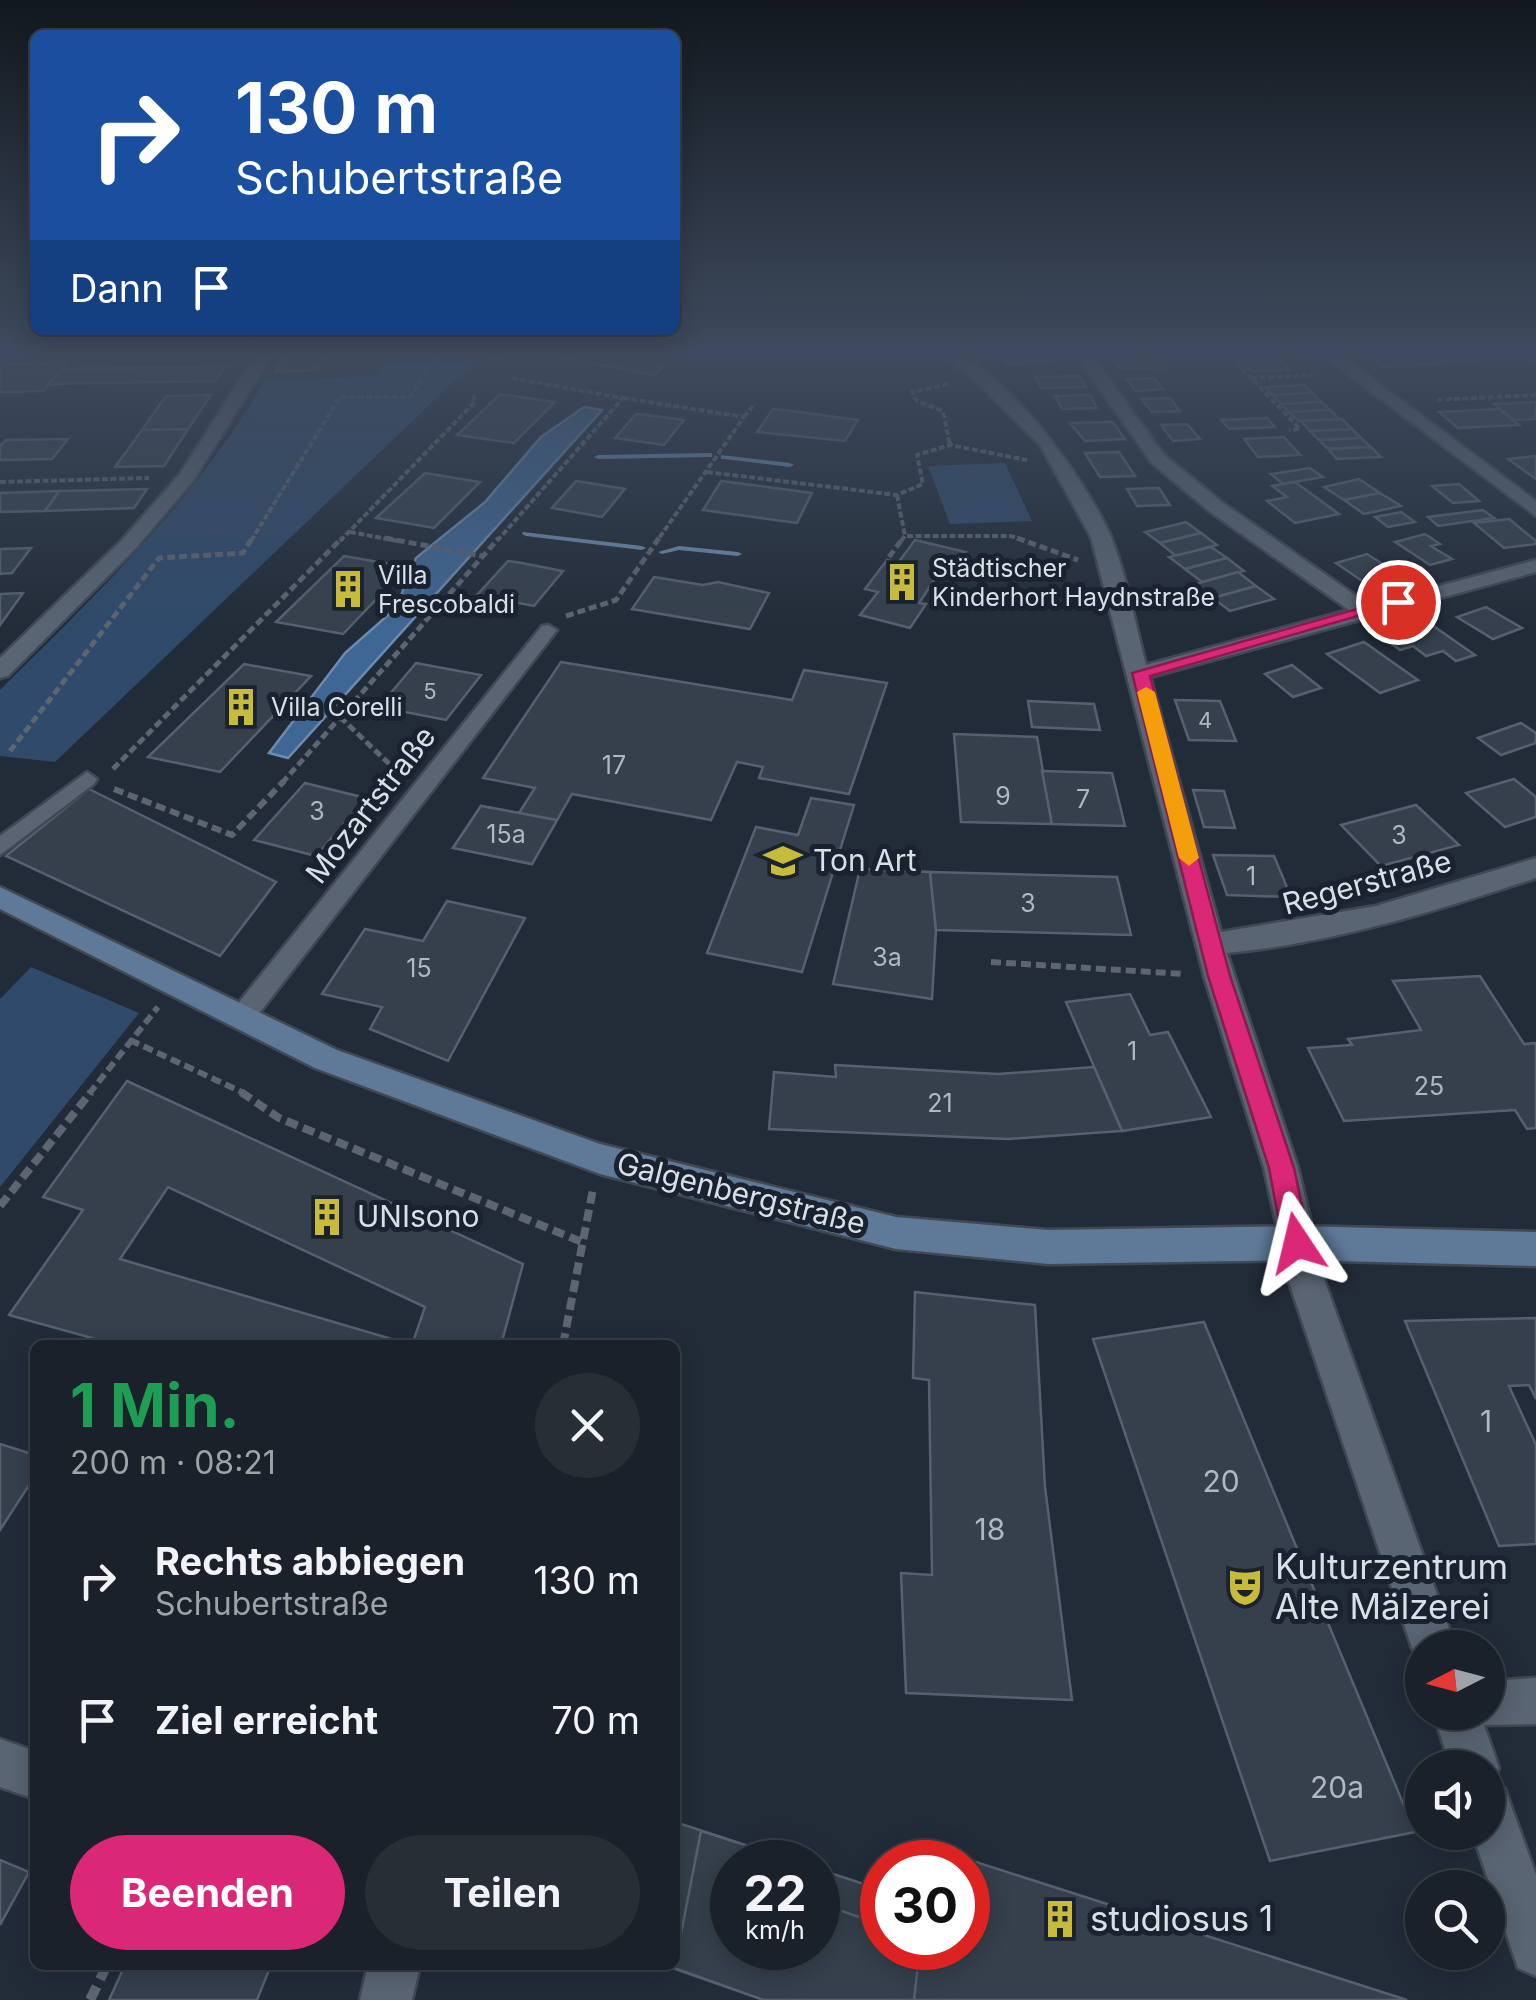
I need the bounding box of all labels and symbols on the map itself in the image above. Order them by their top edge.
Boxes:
place label: Städtischer Kinderhort Haydnstraße [932,553,1215,612]
place label: Villa Frescobaldi [378,560,515,619]
pin [1356,560,1441,645]
building icon: Städtischer Kinderhort Haydnstraße [881,561,923,603]
building icon: Villa Frescobaldi [327,568,369,610]
house number: 5 [423,678,437,704]
building icon: Villa Corelli [220,686,262,728]
place label: Villa Corelli [271,692,402,722]
house number: 4 [1198,707,1212,733]
street label: Mozartstraße [298,719,443,890]
house number: 17 [602,750,626,780]
house number: 9 [995,781,1011,811]
house number: 7 [1076,784,1090,814]
house number: 3 [309,796,325,826]
house number: 15a [486,819,526,849]
house number: 3 [1391,820,1407,850]
school or university icon: Ton Art [762,840,804,882]
place label: Ton Art [813,842,917,878]
street label: Regerstraße [1278,842,1455,922]
house number: 1 [1246,861,1256,891]
house number: 3 [1020,888,1036,918]
house number: 3a [872,942,902,972]
house number: 15 [406,953,432,983]
house number: 1 [1127,1036,1137,1066]
house number: 25 [1414,1071,1444,1101]
house number: 21 [927,1088,953,1118]
street label: Galgenbergstraße [613,1145,869,1241]
position arrow [1245,1191,1349,1295]
building icon: UNIsono [306,1196,348,1238]
place label: UNIsono [357,1198,480,1234]
house number: 1 [1480,1403,1492,1439]
house number: 20 [1202,1463,1240,1499]
house number: 18 [975,1511,1005,1547]
place label: Kulturzentrum Alte Mälzerei [1275,1545,1508,1627]
theatre icon: Kulturzentrum Alte Mälzerei [1224,1566,1266,1608]
north arrow [1405,1630,1505,1730]
house number: 20a [1310,1769,1364,1805]
speed limit sign: 30 [860,1840,990,1970]
place label: studiosus 1 [1090,1897,1273,1939]
building icon: studiosus 1 [1039,1898,1081,1940]

